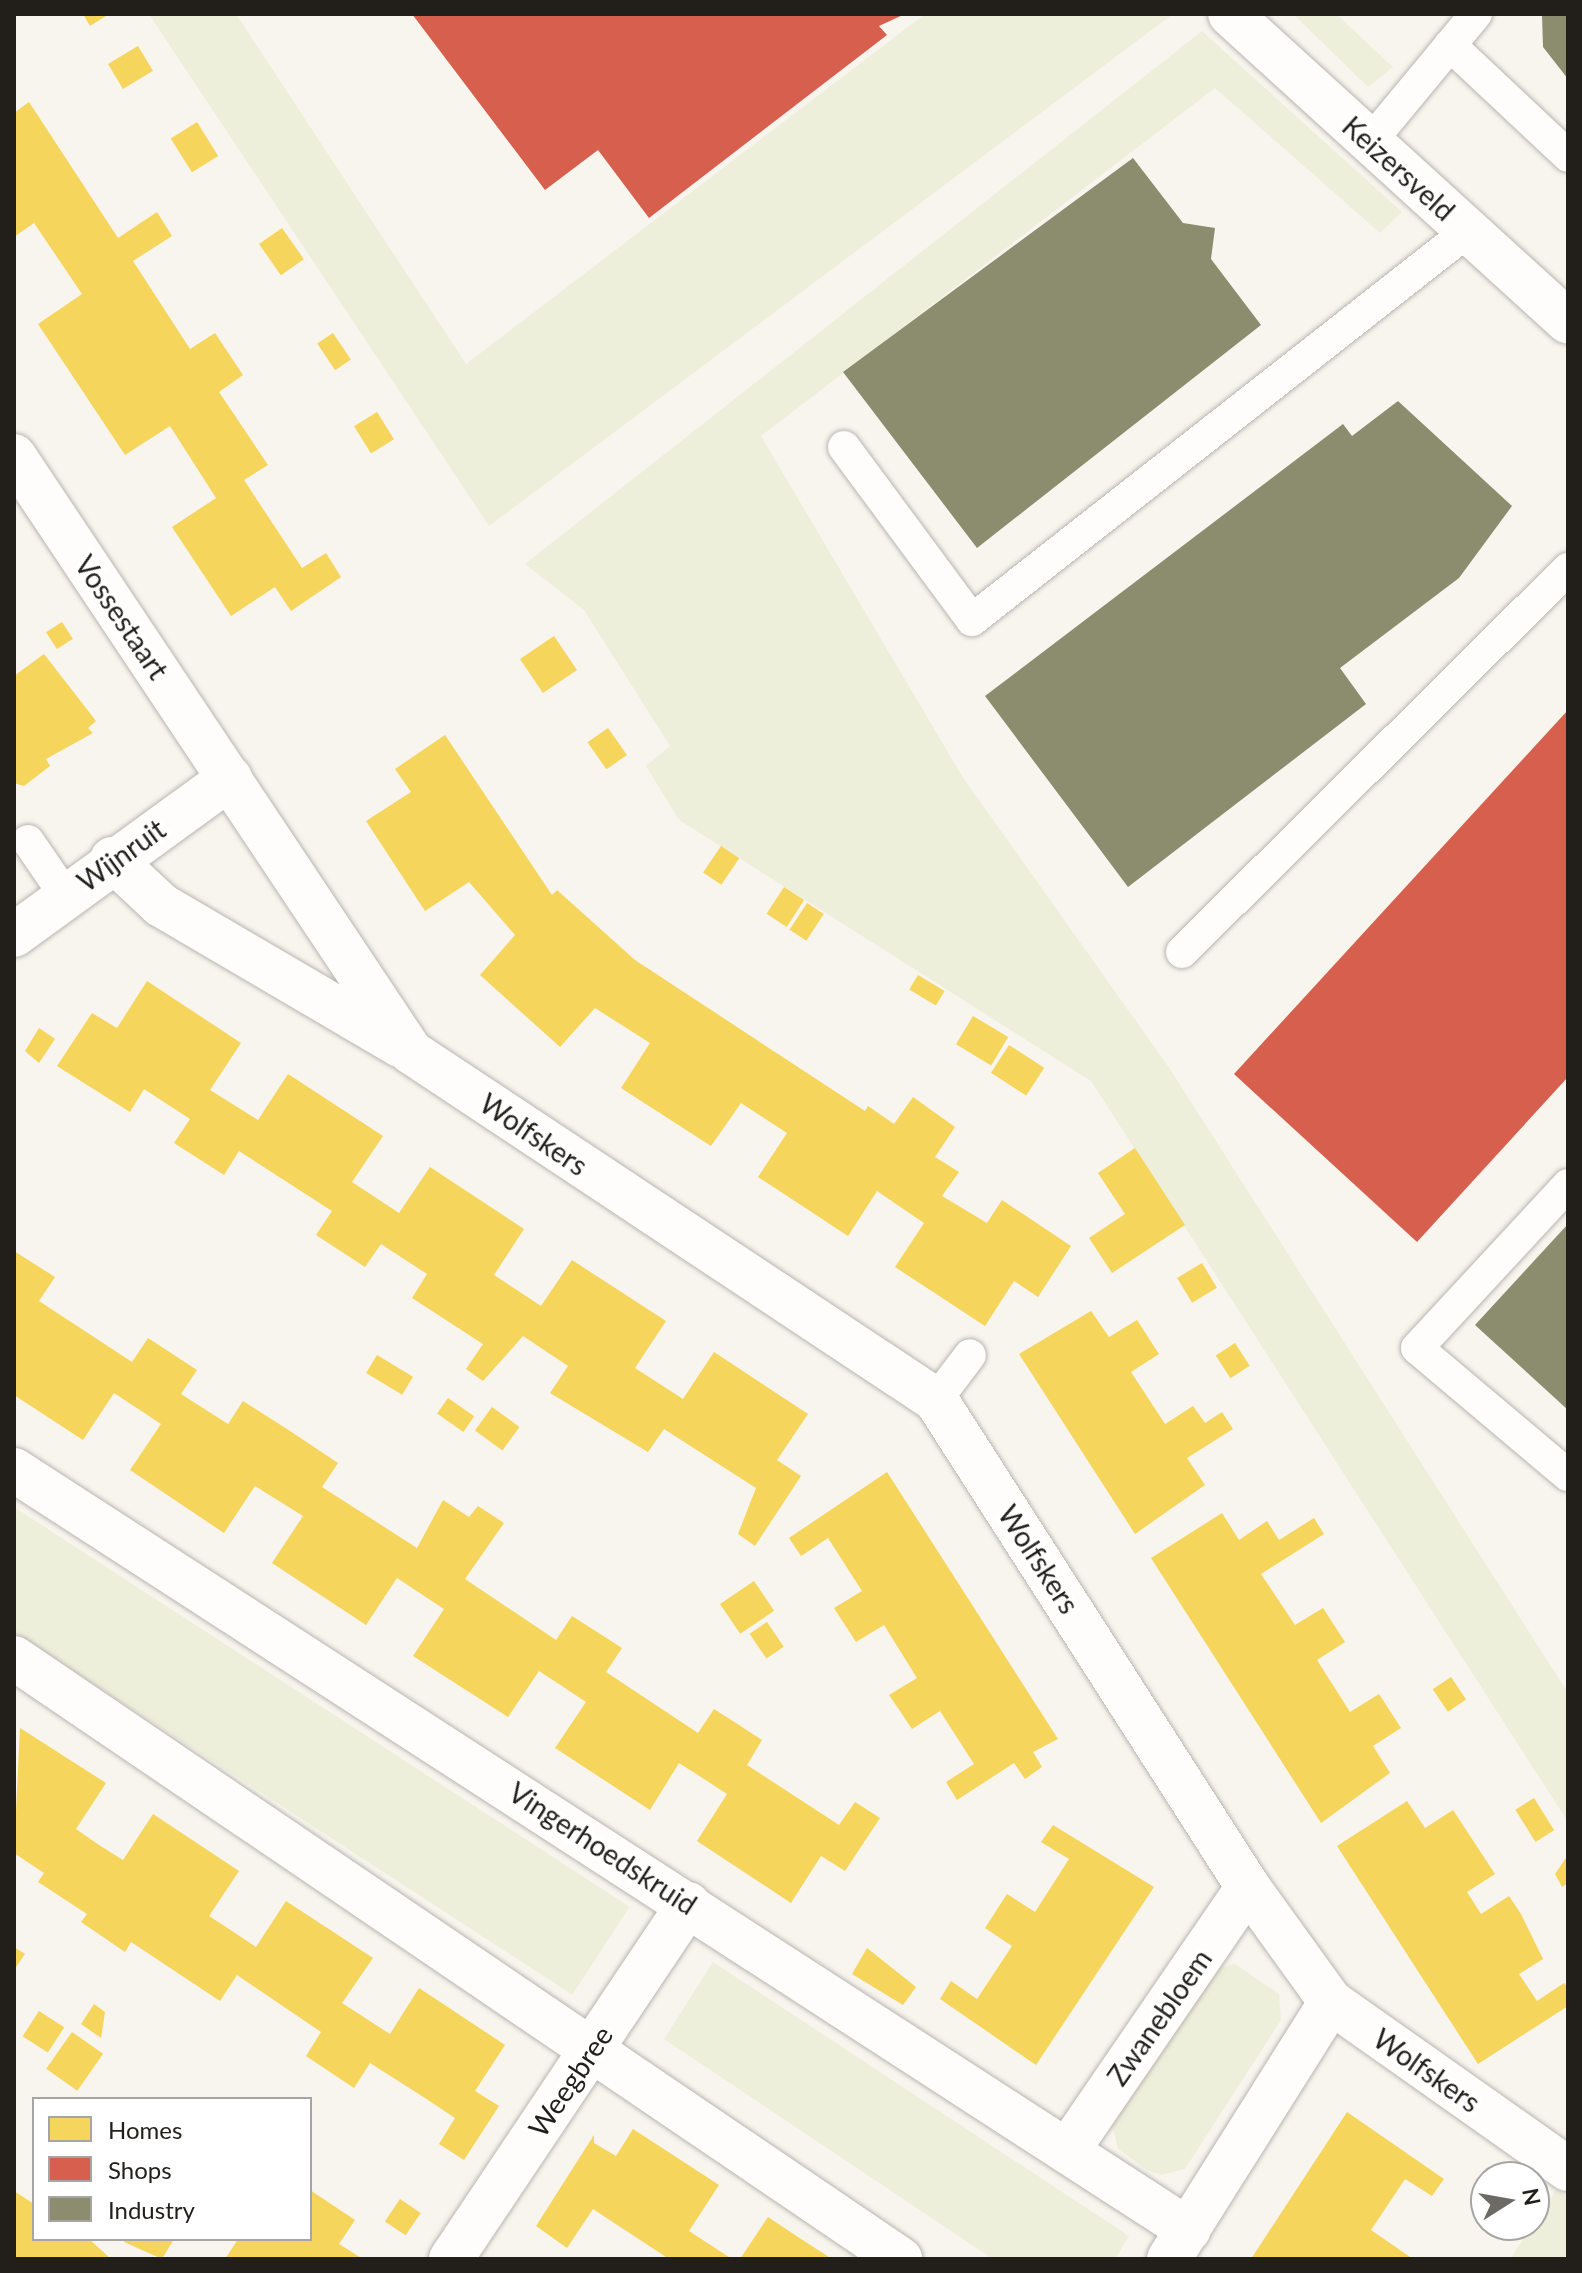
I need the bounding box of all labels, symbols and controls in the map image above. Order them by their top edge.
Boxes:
street label: Keizersveld [1336,109,1462,227]
street label: Vossestaart [68,549,176,685]
street label: Wijnruit [70,812,172,898]
street label: Wolfskers [474,1086,594,1182]
street label: Wolfskers [992,1499,1086,1619]
street label: Vingerhoedskruid [503,1775,703,1921]
street label: Zwanebloem [1100,1943,1218,2091]
street label: Weegbree [521,2019,619,2143]
street label: Wolfskers [1367,2021,1487,2119]
legend [32,2097,312,2241]
text: Homes [108,2115,182,2144]
text: Shops [108,2155,172,2184]
north arrow [1470,2161,1550,2241]
text: N [1517,2186,1547,2208]
text: Industry [108,2195,195,2224]

